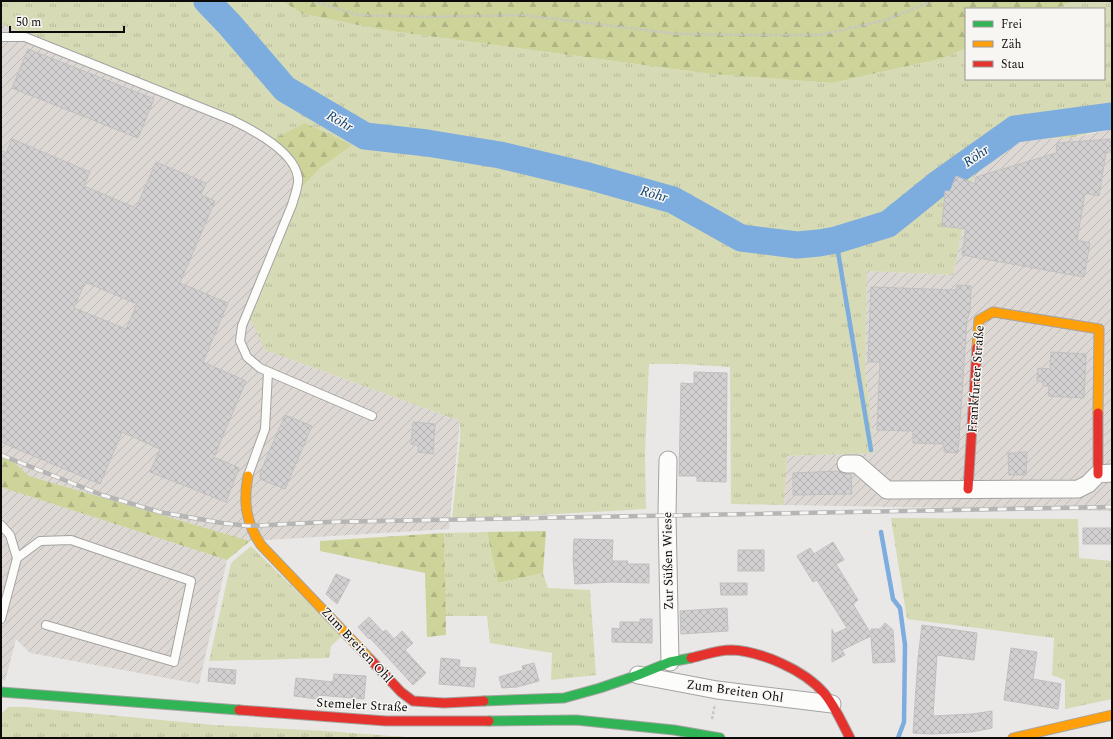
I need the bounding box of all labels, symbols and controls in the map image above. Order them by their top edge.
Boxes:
scale bar [10,8,124,34]
legend [965,8,1105,80]
text: 50 m [16,13,41,32]
text: Frei [1001,15,1023,34]
text: Zäh [1001,35,1022,54]
text: Stau [1001,55,1025,74]
water label: Röhr [323,105,357,137]
water label: Röhr [959,139,993,173]
water label: Röhr [638,180,670,208]
street label: Frankfurter Straße [962,325,990,433]
street label: Zur Süßen Wiese [657,512,679,610]
street label: Zum Breiten Ohl [316,602,398,688]
street label: Zum Breiten Ohl [685,674,785,708]
street label: Stemeler Straße [316,693,408,717]

